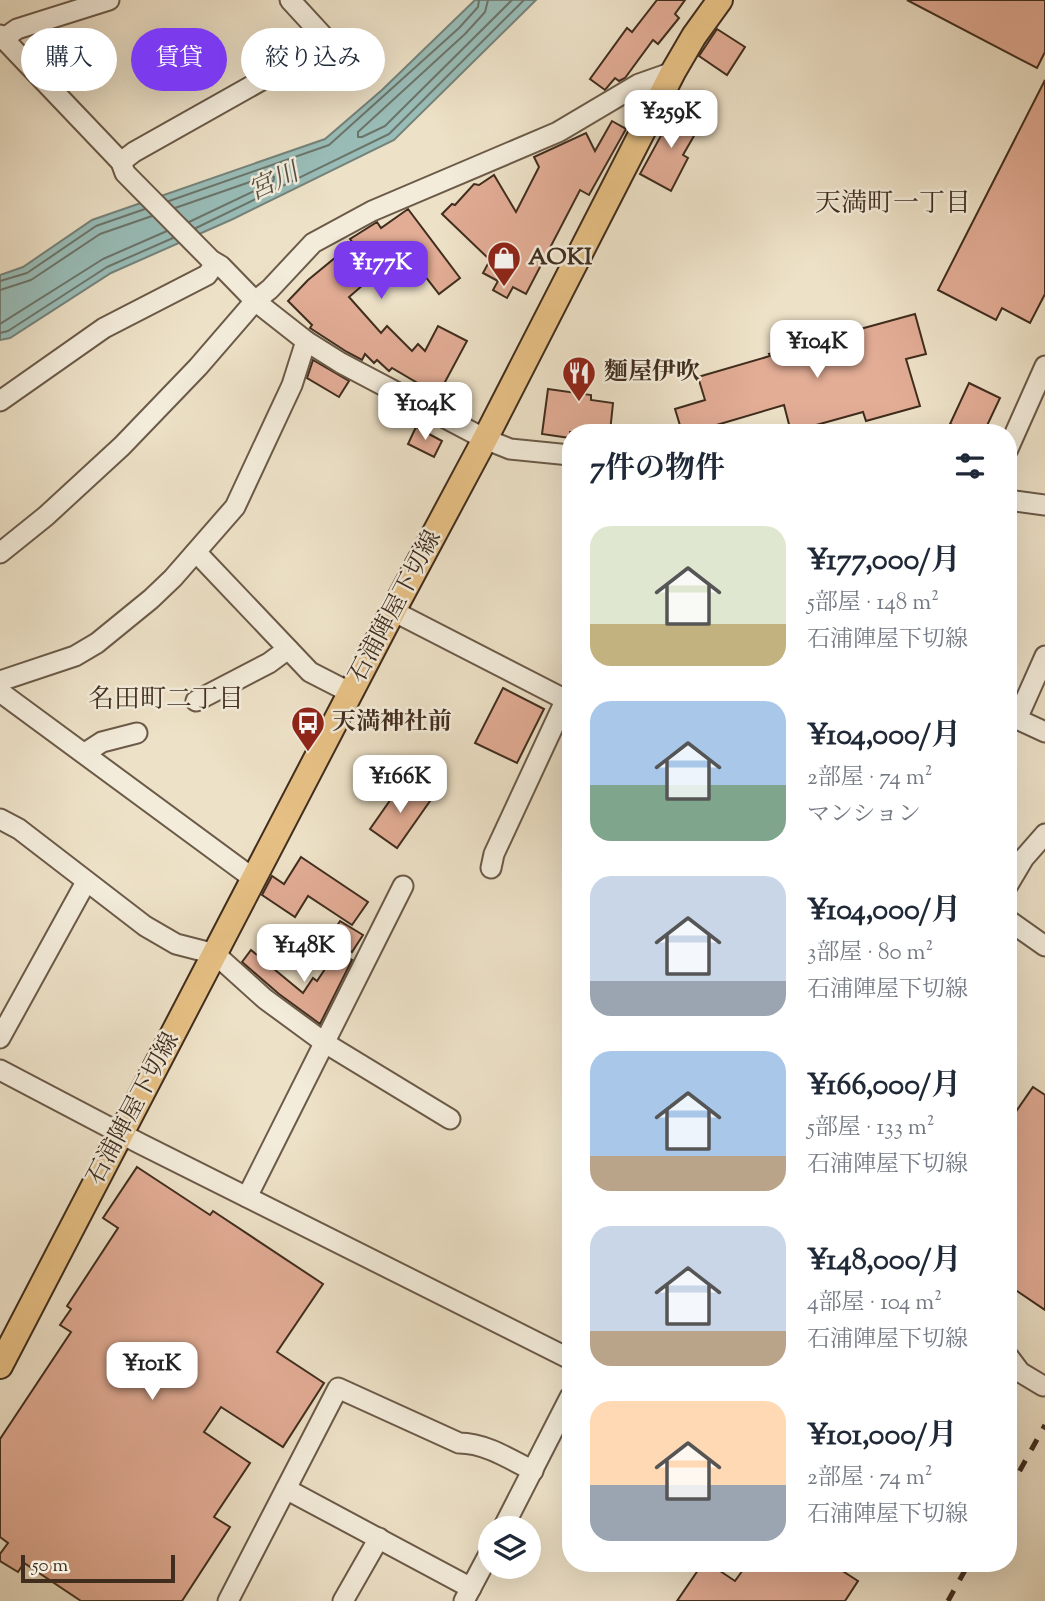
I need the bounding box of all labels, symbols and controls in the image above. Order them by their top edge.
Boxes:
chip: 購入 [21,28,117,91]
chip: 賃貸 [131,28,227,91]
chip: 絞り込み [241,28,385,91]
pin: ¥259K [622,90,720,150]
text: ¥259K [640,96,702,129]
water label: 宮川 [243,154,308,211]
district label: 天満町一丁目 [815,186,971,223]
shop icon: AOKI [485,239,523,288]
place label: AOKI [528,241,592,275]
pin: ¥177K [332,242,430,301]
text: ¥177K [350,247,412,280]
pin: ¥104K [768,320,866,380]
text: ¥104K [786,326,848,359]
restaurant icon: 麵屋伊吹 [560,354,598,403]
place label: 麵屋伊吹 [604,356,700,390]
pin: ¥104K [376,382,474,442]
text: ¥104K [394,388,456,421]
icon: filters [951,447,989,485]
text: 7件の物件 [590,448,725,491]
street label: 石浦陣屋下切線 [342,525,450,689]
text: ¥177,000/月 [807,540,960,583]
icon: home [646,554,730,638]
text: 5部屋 · 148 m² [807,587,939,620]
text: 石浦陣屋下切線 [807,624,968,657]
district label: 名田町二丁目 [88,682,244,719]
bus stop icon: 天満神社前 [289,704,327,753]
place label: 天満神社前 [332,706,452,740]
text: ¥104,000/月 [807,715,961,758]
icon: home [646,729,730,813]
pin: ¥166K [351,756,449,815]
text: ¥166K [369,761,431,794]
text: 2部屋 · 74 m² [807,762,933,795]
text: マンション [807,799,921,832]
text: ¥104,000/月 [807,890,961,933]
icon: home [646,904,730,988]
pin: ¥148K [255,925,353,984]
text: ¥148K [273,930,335,963]
text: 3部屋 · 80 m² [807,937,933,970]
text: 石浦陣屋下切線 [807,974,968,1007]
street label: 石浦陣屋下切線 [80,1027,188,1191]
text: ¥166,000/月 [807,1065,961,1108]
icon: home [646,1079,730,1163]
text: 5部屋 · 133 m² [807,1112,935,1145]
text: 石浦陣屋下切線 [807,1149,968,1182]
text: ¥148,000/月 [807,1240,962,1283]
icon: home [646,1254,730,1338]
text: 4部屋 · 104 m² [807,1287,942,1320]
text: 石浦陣屋下切線 [807,1324,968,1357]
pin: ¥101K [103,1342,201,1402]
text: ¥101K [123,1348,181,1381]
text: ¥101,000/月 [807,1415,957,1458]
icon: home [646,1429,730,1513]
text: 2部屋 · 74 m² [807,1462,933,1495]
text: 石浦陣屋下切線 [807,1499,968,1532]
map controls [478,1516,541,1579]
button: layers [478,1516,541,1579]
scale bar [21,1552,175,1584]
text: 50 m [32,1553,68,1580]

